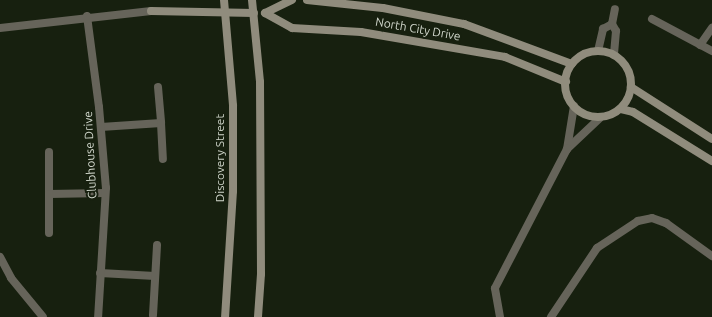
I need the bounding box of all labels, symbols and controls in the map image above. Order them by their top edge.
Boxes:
street label: North City Drive [374,14,462,44]
street label: Clubhouse Drive [81,111,99,199]
street label: Discovery Street [213,114,227,202]

